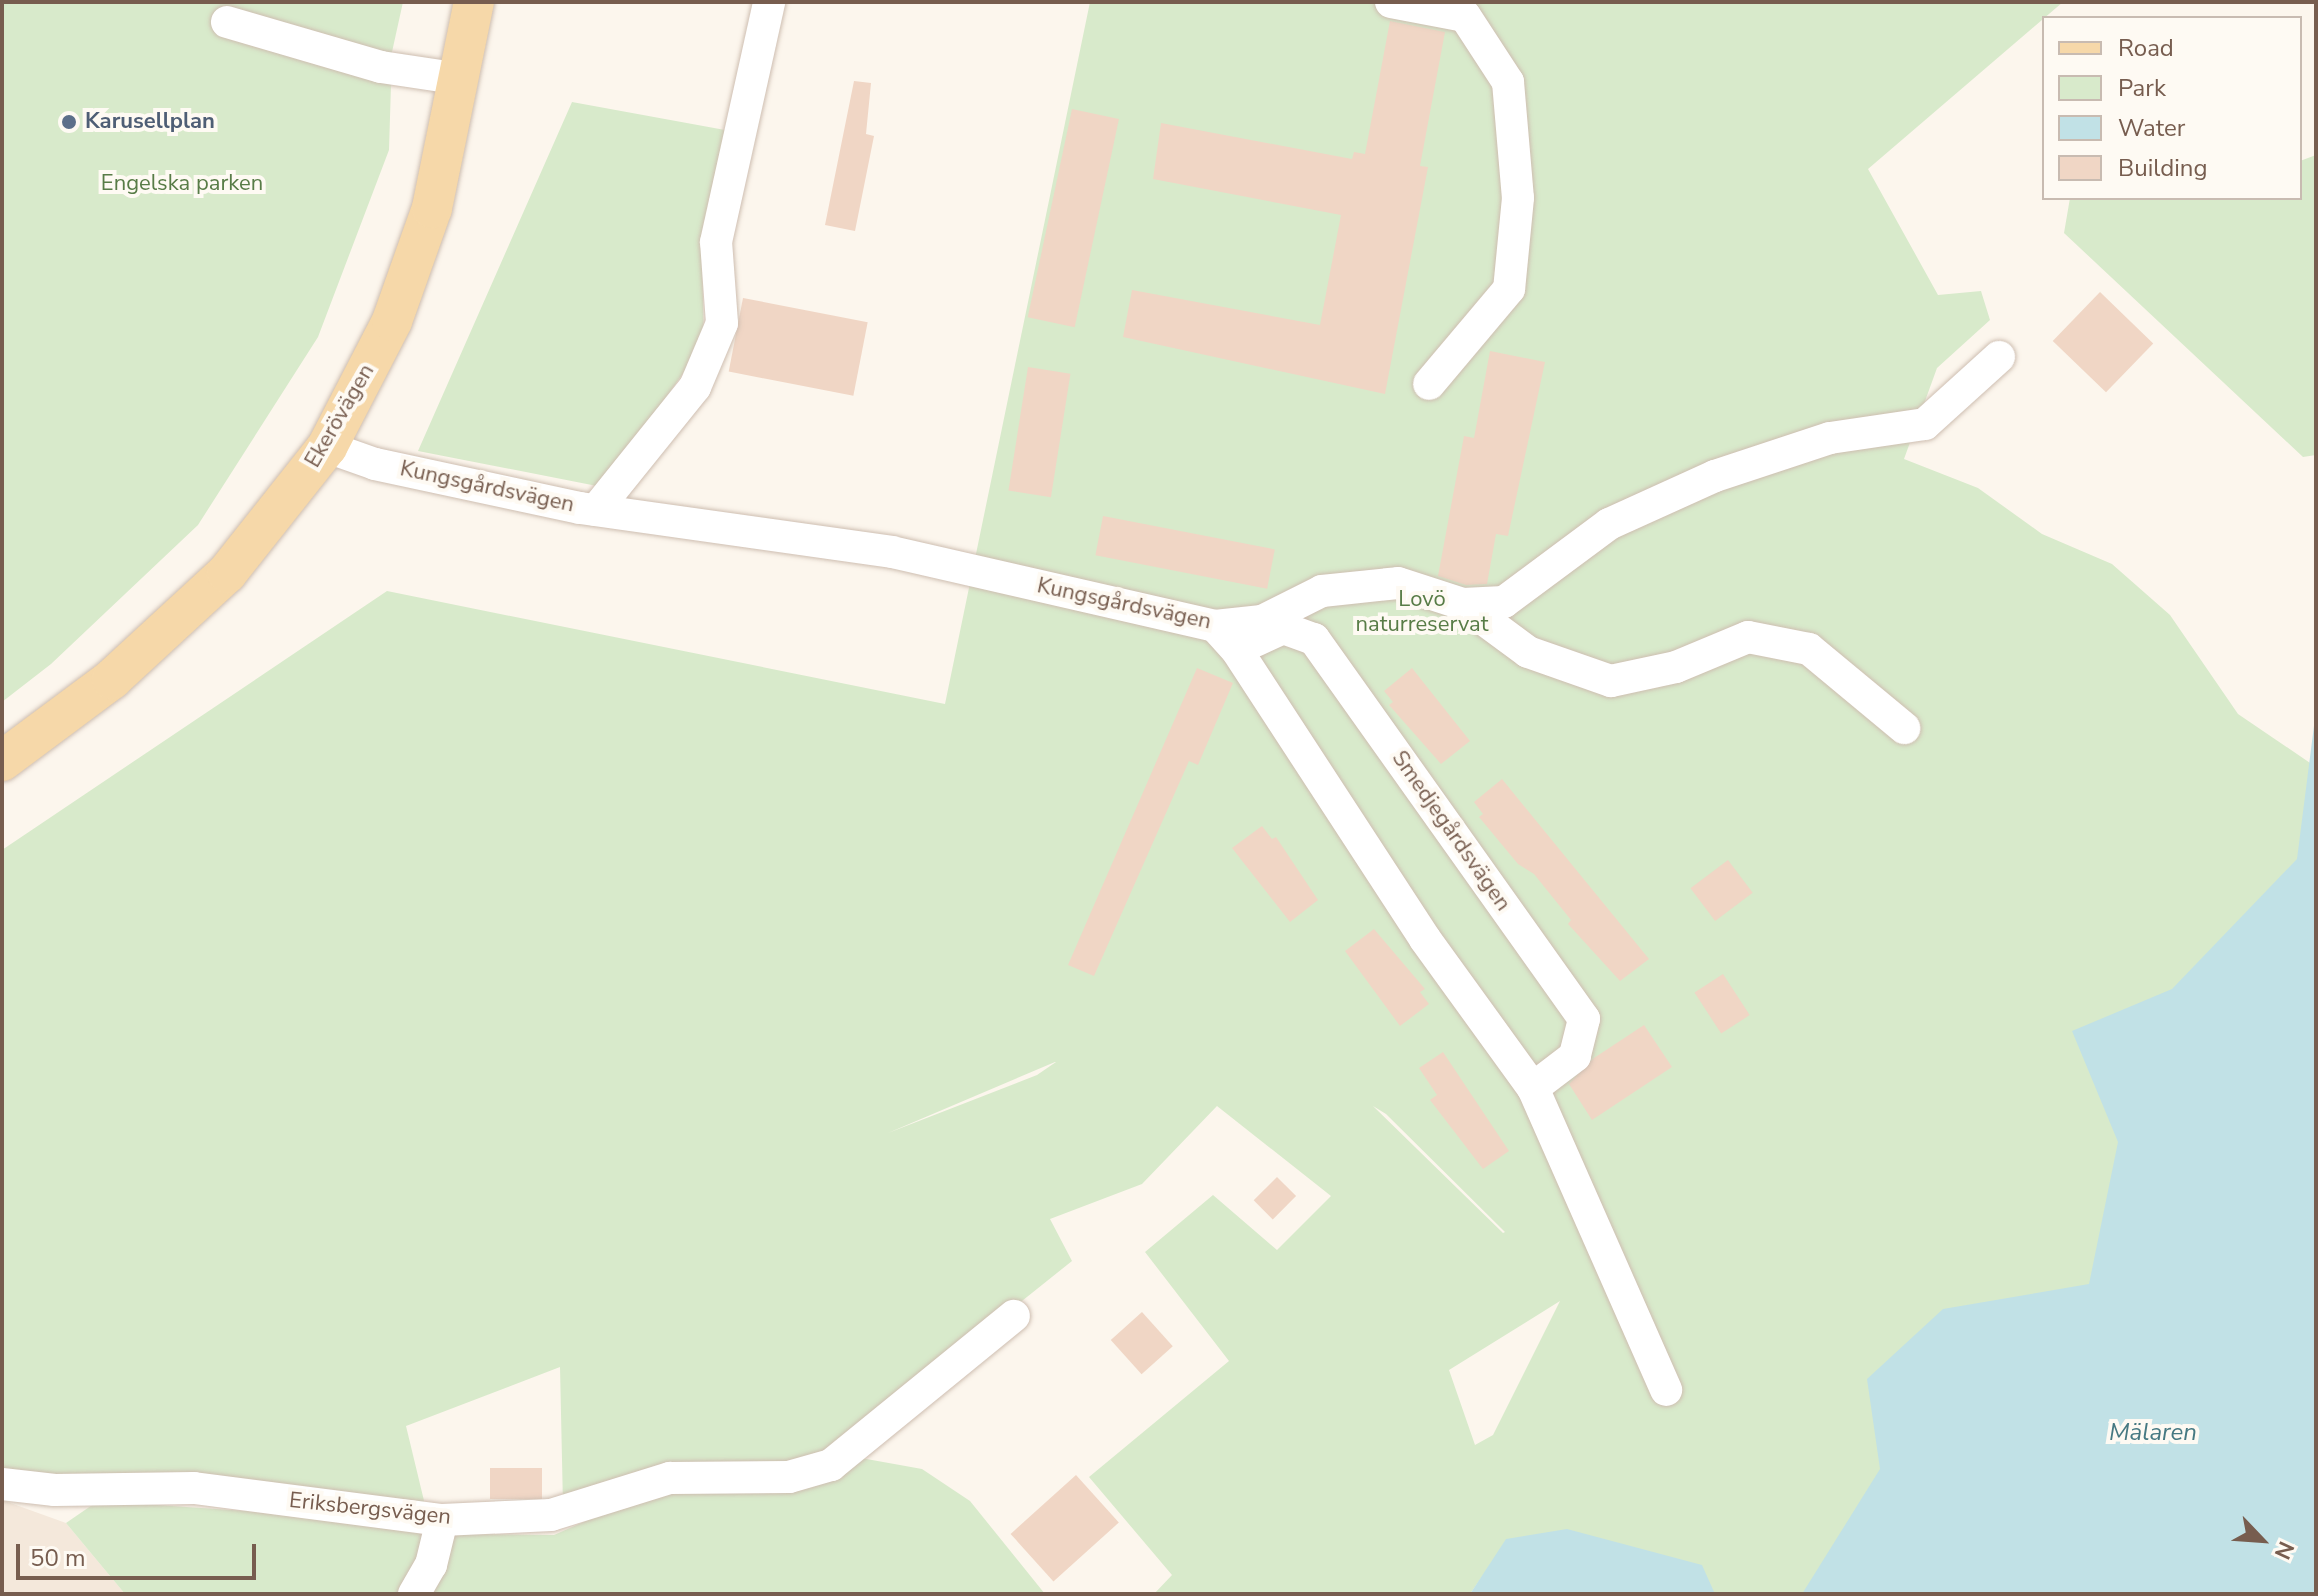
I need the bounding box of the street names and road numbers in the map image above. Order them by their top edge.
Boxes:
street label: Ekerövägen [300,360,380,472]
street label: Kungsgårdsvägen [398,456,576,518]
street label: Kungsgårdsvägen [1035,573,1213,635]
street label: Smedjegårdsvägen [1386,746,1516,916]
street label: Eriksbergsvägen [288,1487,452,1531]

